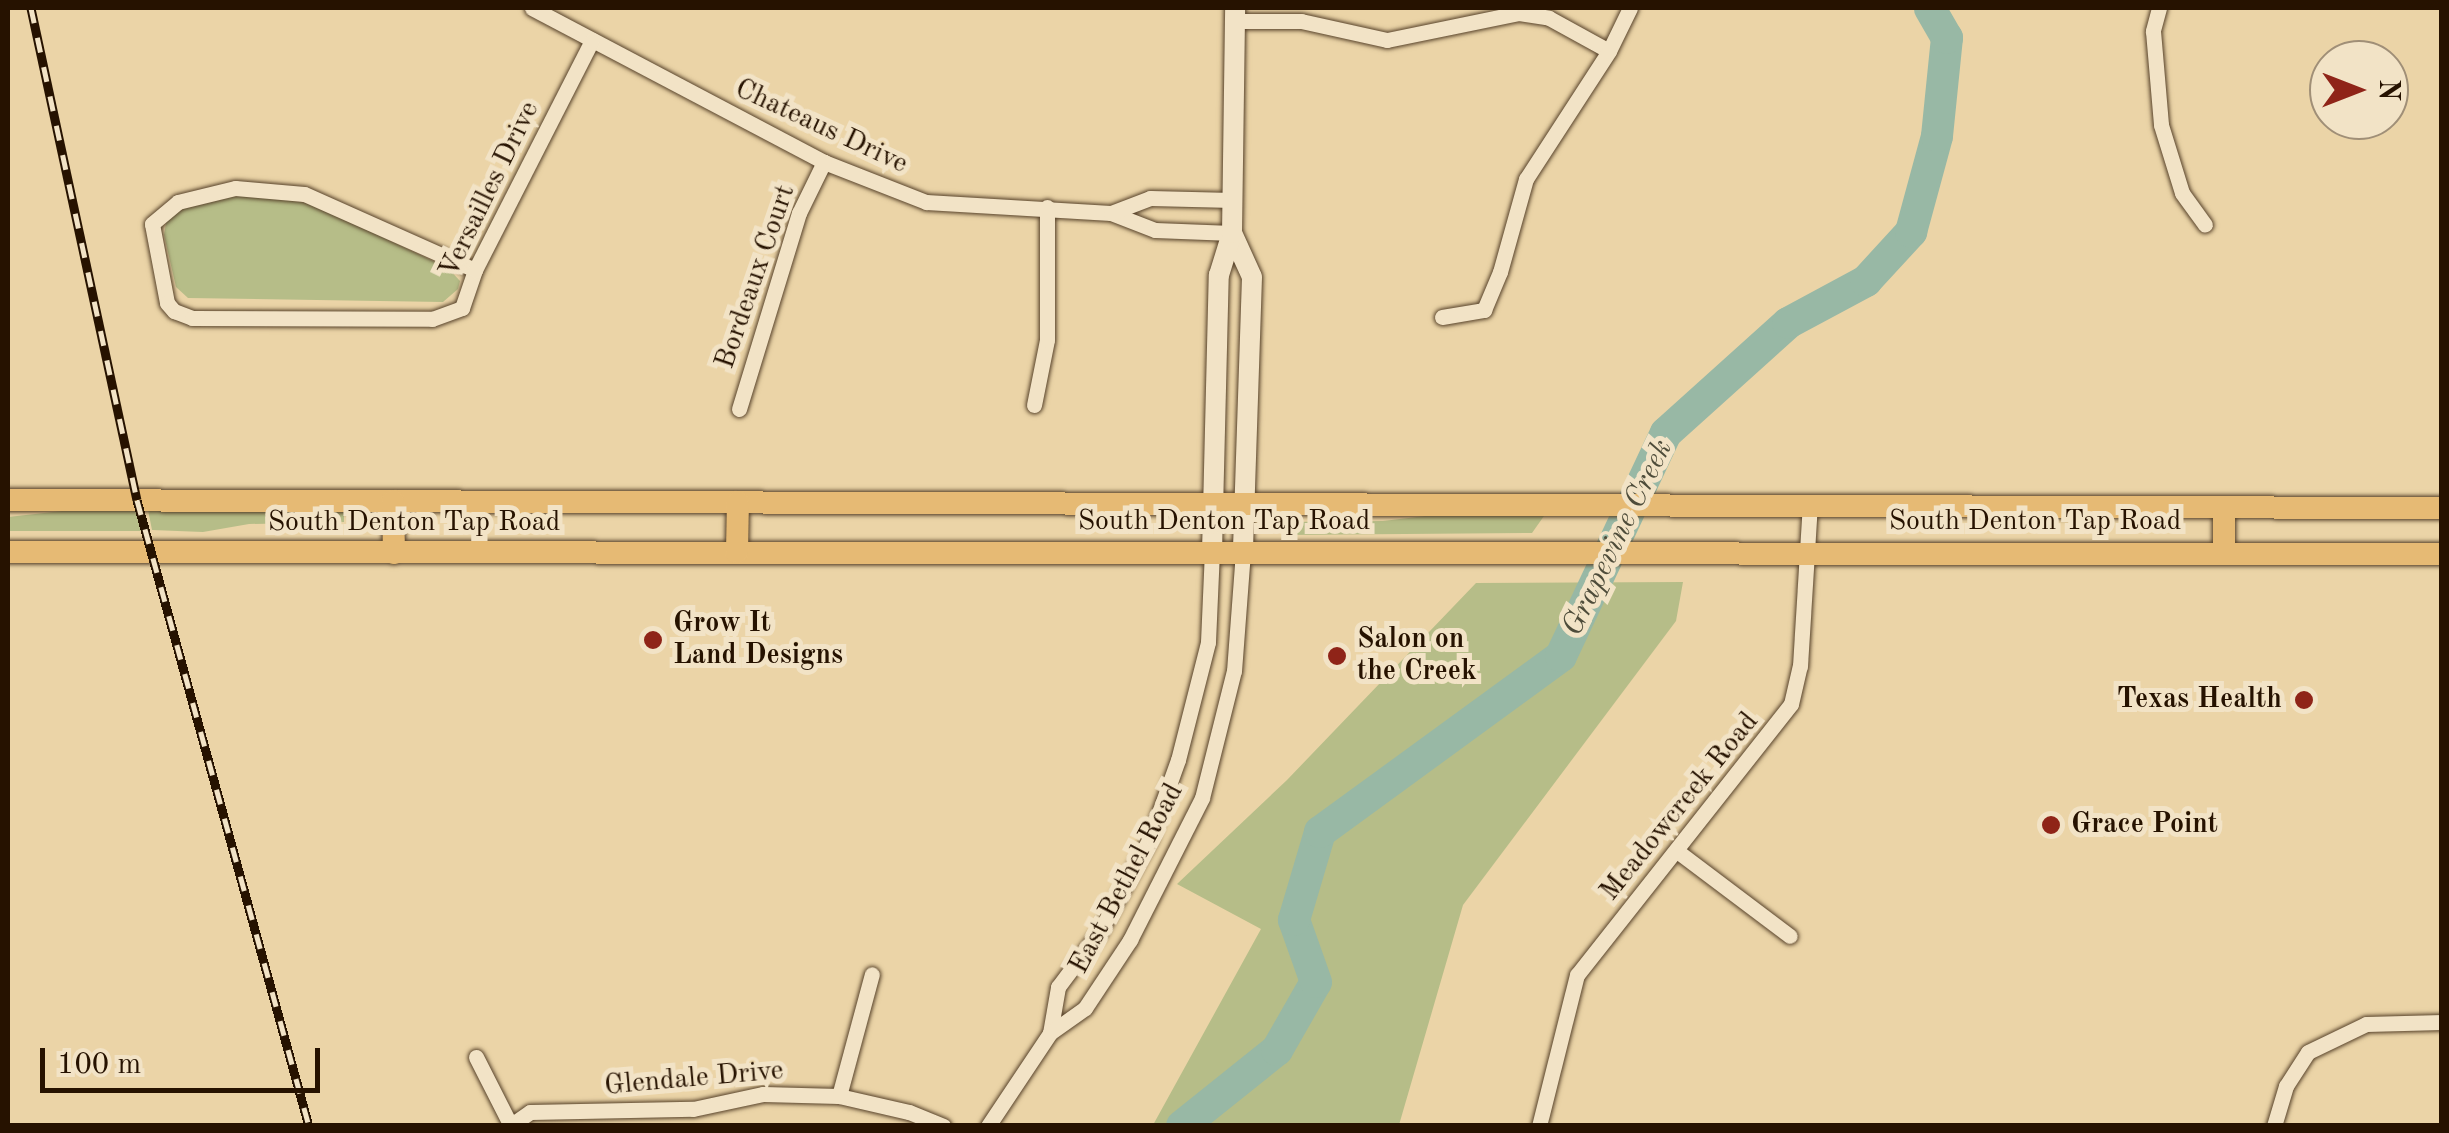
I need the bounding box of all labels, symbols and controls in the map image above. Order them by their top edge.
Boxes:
north arrow [2309,40,2409,140]
street label: Chateaus Drive [729,72,913,182]
text: N [2373,79,2401,101]
street label: Versailles Drive [433,96,547,284]
street label: Bordeaux Court [709,181,803,373]
water label: Grapevine Creek [1555,434,1681,642]
street label: South Denton Tap Road [1078,505,1370,539]
street label: South Denton Tap Road [1889,505,2181,539]
street label: South Denton Tap Road [268,506,560,540]
place label: Grow It Land Designs [673,607,843,673]
place label: Salon on the Creek [1357,623,1477,689]
marker: Grow It Land Designs [642,629,664,651]
marker: Salon on the Creek [1326,645,1348,667]
place label: Texas Health [2117,683,2282,717]
marker: Texas Health [2291,687,2317,713]
street label: Meadowcreek Road [1594,706,1766,908]
street label: East Bethel Road [1063,778,1191,980]
place label: Grace Point [2071,808,2218,842]
marker: Grace Point [2040,814,2062,836]
scale bar [45,1028,325,1090]
text: 100 m [57,1050,141,1080]
street label: Glendale Drive [603,1054,785,1104]

